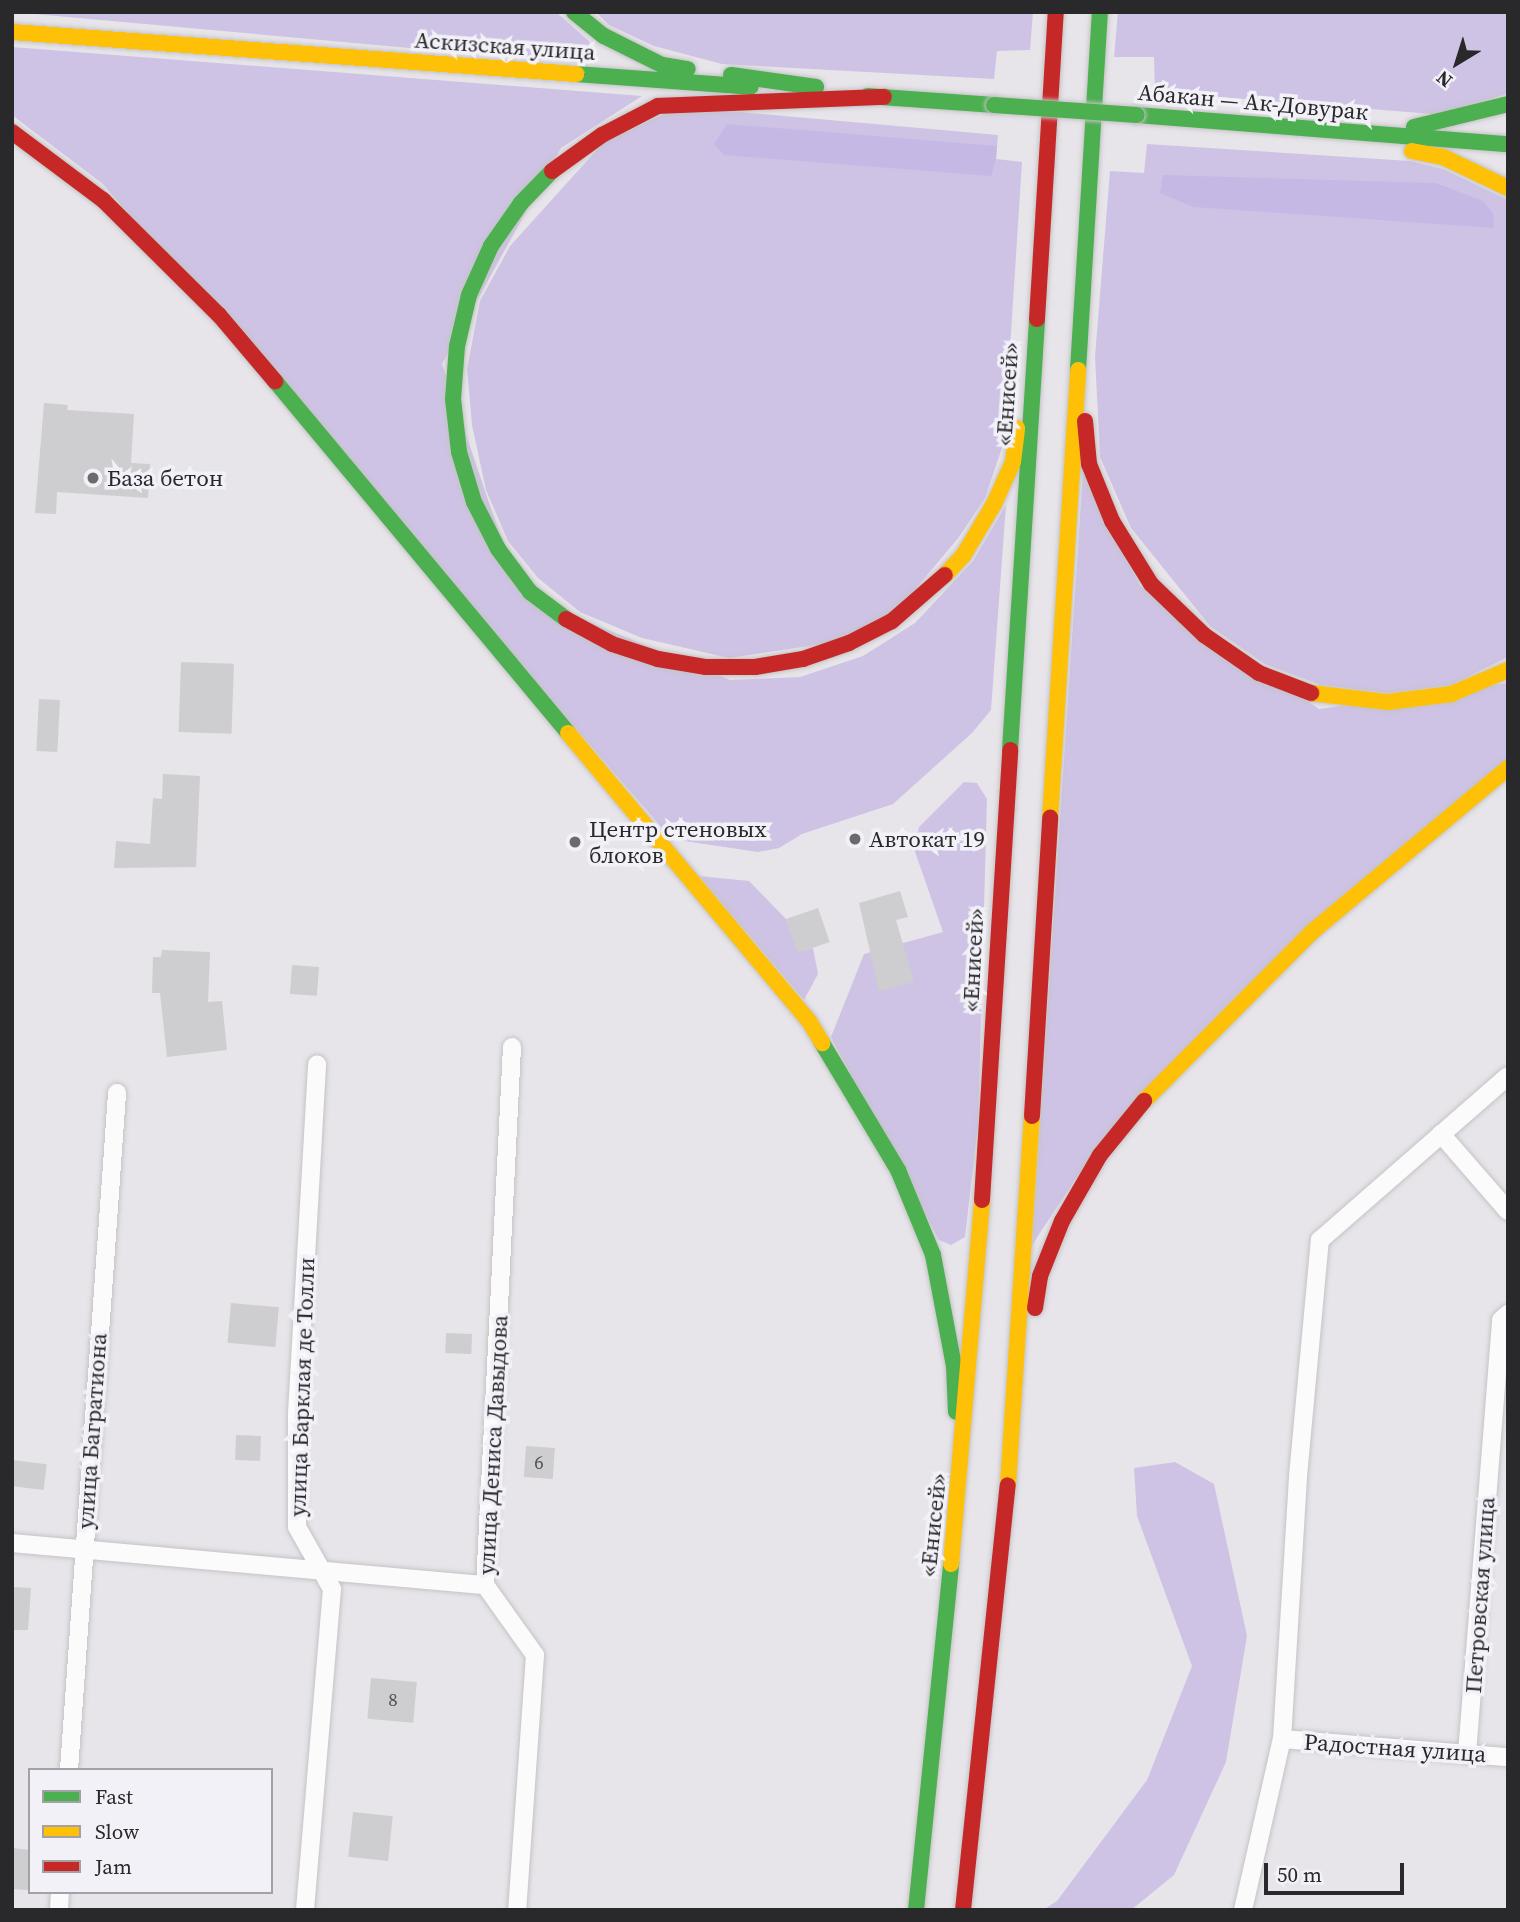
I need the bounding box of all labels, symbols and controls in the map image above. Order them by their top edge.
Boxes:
street label: Аскизская улица [414,26,596,66]
north arrow [1422,28,1492,98]
text: N [1431,65,1458,94]
street label: Абакан — Ак-Довурак [1137,78,1369,126]
street label: «Енисей» [990,342,1024,446]
place label: База бетон [107,464,223,492]
marker: База бетон [85,470,101,486]
place label: Центр стеновых блоков [589,815,767,869]
place label: Автокат 19 [869,825,985,853]
marker: Автокат 19 [847,831,863,847]
marker: Центр стеновых блоков [567,834,583,850]
street label: «Енисей» [957,908,989,1012]
street label: улица Барклая де Толли [284,1257,320,1517]
street label: улица Дениса Давыдова [472,1314,514,1576]
street label: улица Багратиона [71,1332,113,1530]
house number: 6 [534,1452,544,1474]
street label: «Енисей» [914,1472,952,1578]
street label: Петровская улица [1459,1496,1501,1694]
house number: 8 [388,1689,398,1711]
street label: Радостная улица [1303,1728,1487,1768]
legend [28,1768,273,1894]
text: Fast [95,1782,133,1811]
text: Slow [95,1817,139,1846]
scale bar [1268,1848,1408,1892]
text: Jam [95,1852,132,1881]
text: 50 m [1277,1860,1322,1889]

